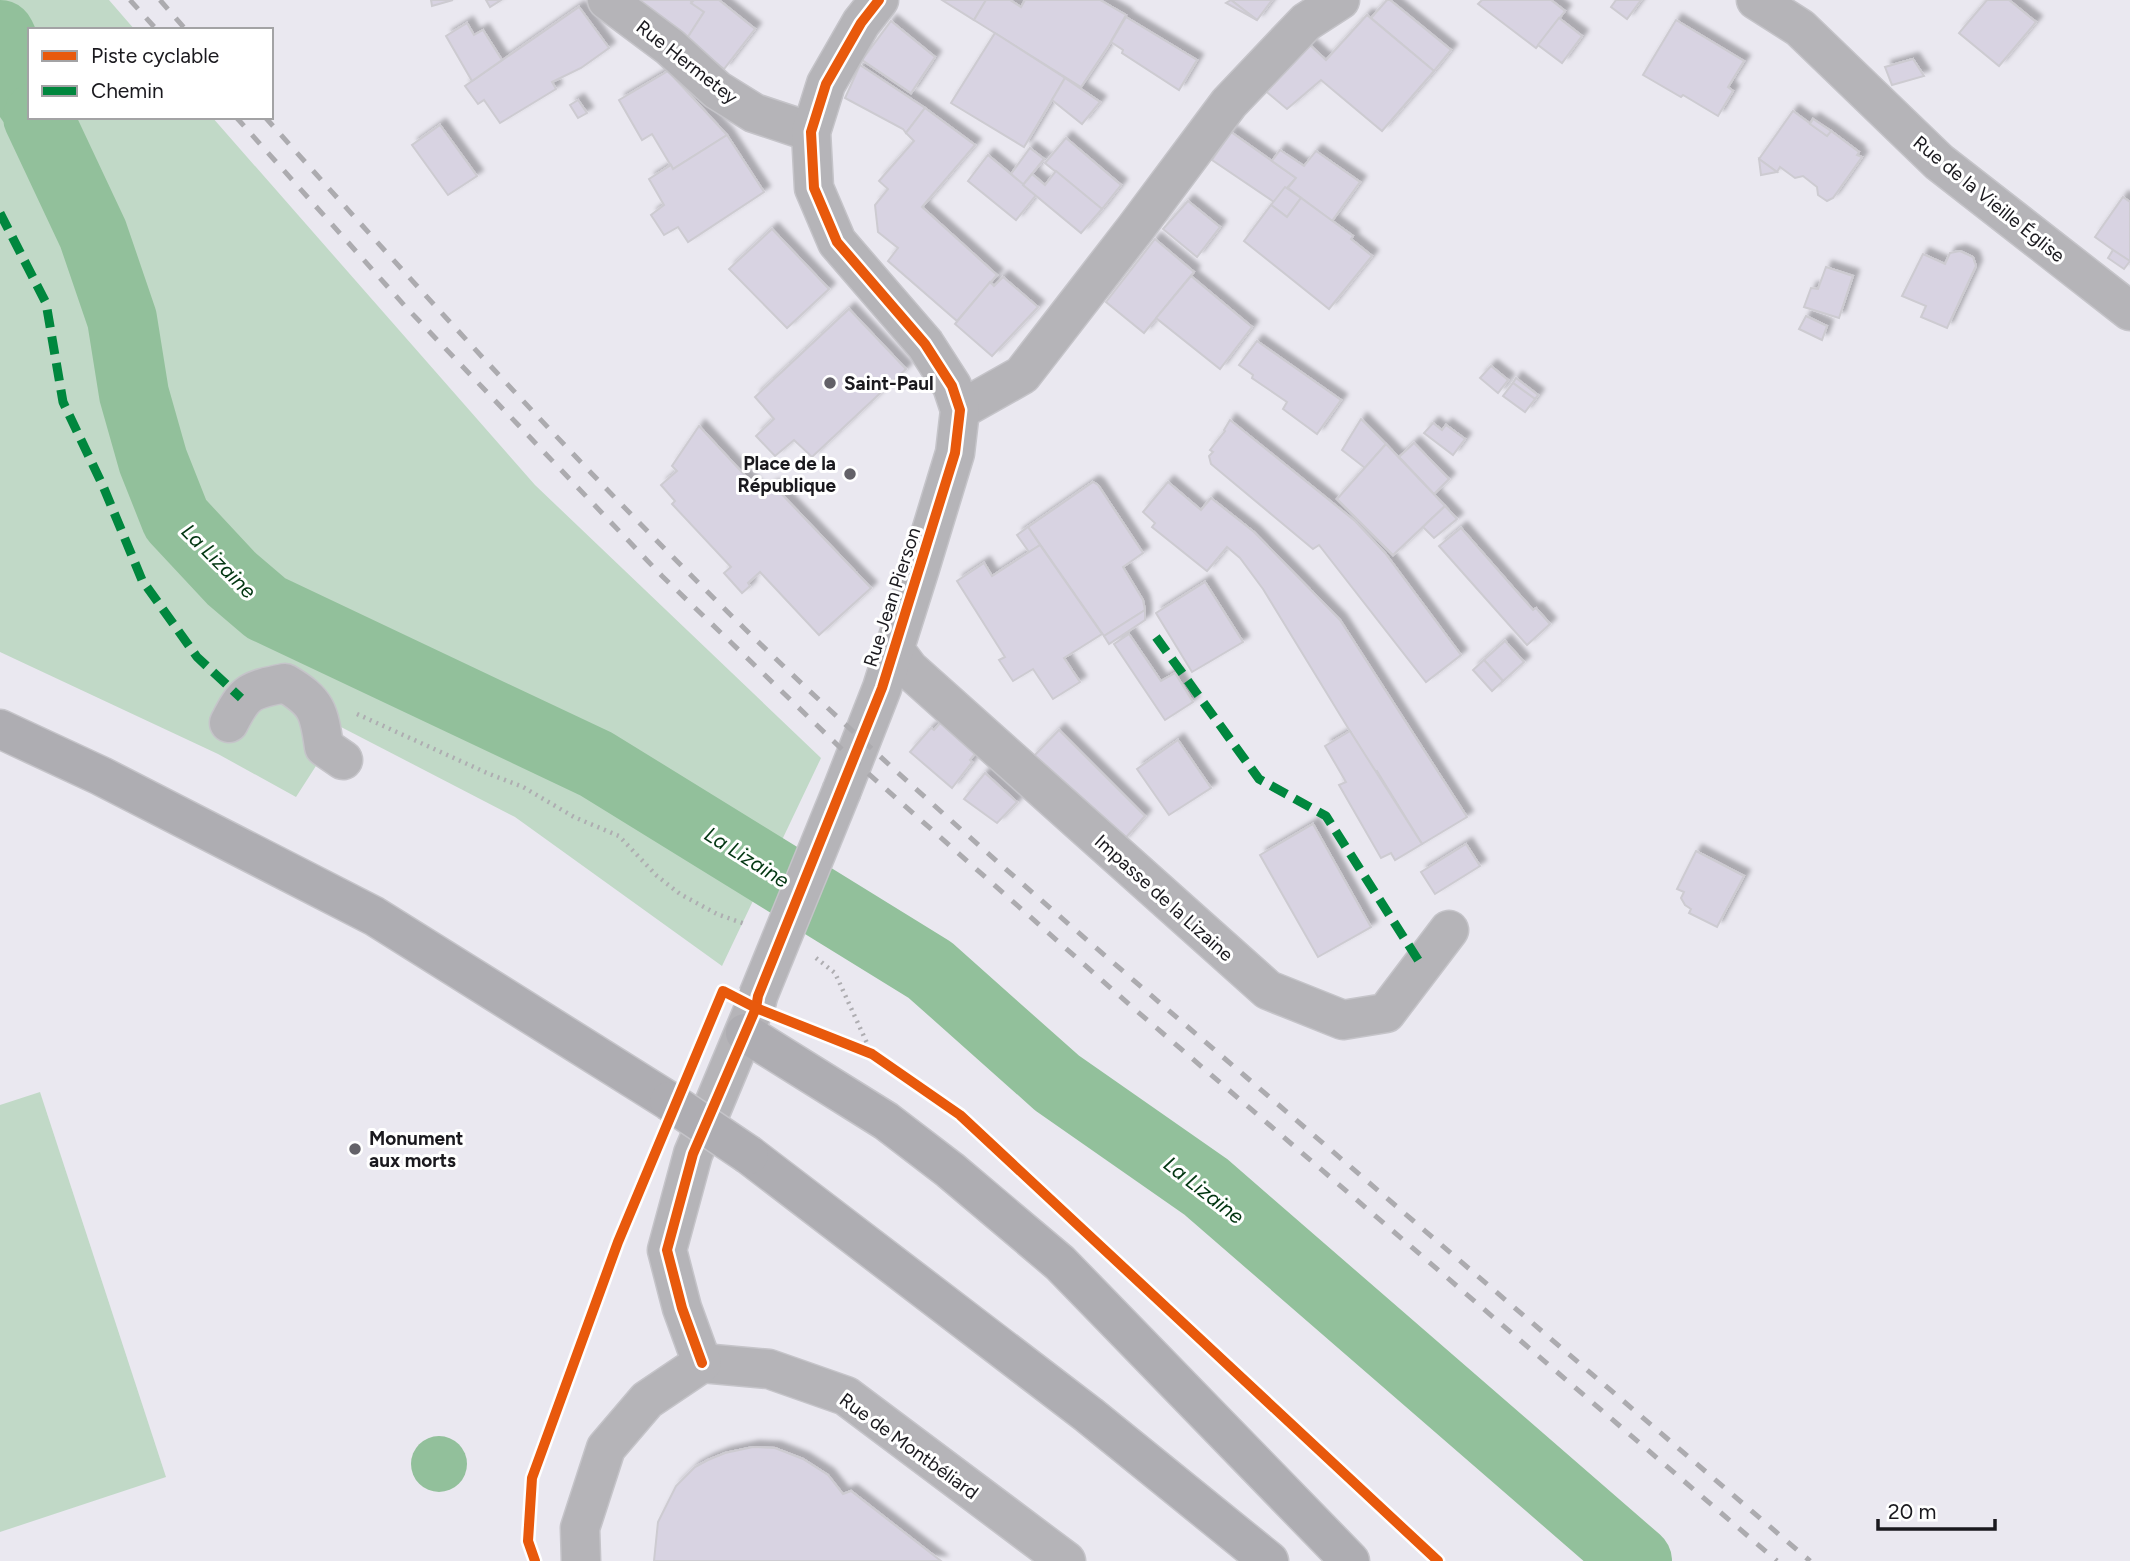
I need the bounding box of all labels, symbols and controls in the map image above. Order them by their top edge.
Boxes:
street label: Rue Hermetey [632,15,742,109]
legend [28,28,273,119]
text: Piste cyclable [91,43,219,68]
text: Chemin [91,78,164,103]
street label: Rue de la Vieille Église [1909,131,2069,267]
place label: Saint-Paul [844,372,934,395]
marker: Saint-Paul [822,375,838,391]
place label: Place de la République [737,452,836,497]
marker: Place de la République [842,466,858,482]
water label: La Lizaine [177,519,262,604]
street label: Rue Jean Pierson [859,524,925,670]
water label: La Lizaine [700,821,794,893]
street label: Impasse de la Lizaine [1090,830,1238,966]
place label: Monument aux morts [369,1127,464,1172]
marker: Monument aux morts [347,1141,363,1157]
water label: La Lizaine [1159,1151,1250,1229]
street label: Rue de Montbéliard [835,1388,983,1504]
scale bar [1878,1488,1995,1532]
text: 20 m [1888,1499,1936,1524]

